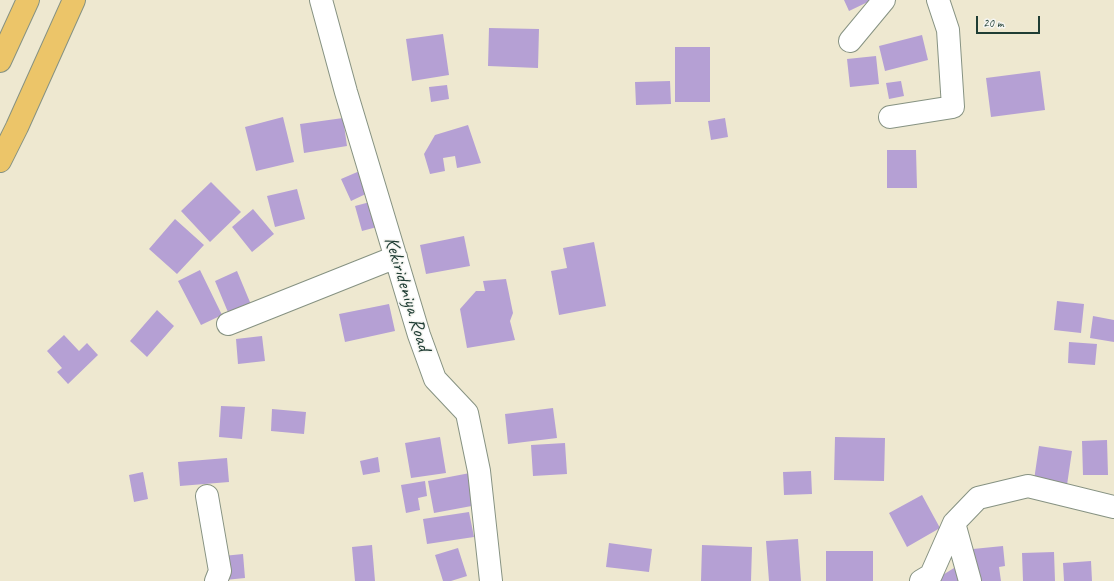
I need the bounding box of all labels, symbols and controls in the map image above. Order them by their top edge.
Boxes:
scale bar [978,8,1042,34]
text: 20 m [983,15,1003,31]
street label: Kekirideniya Road [378,234,436,354]

